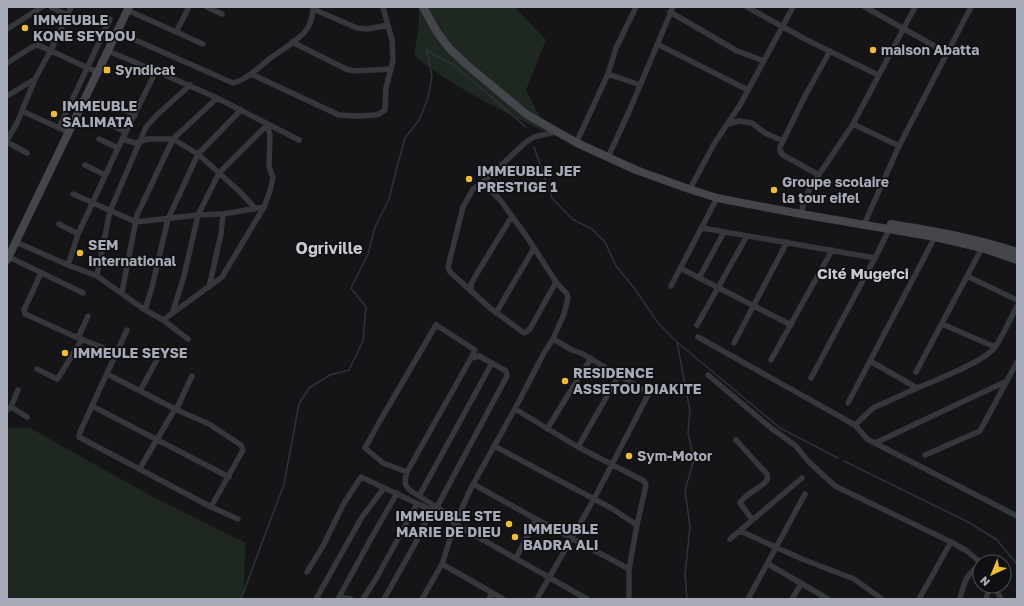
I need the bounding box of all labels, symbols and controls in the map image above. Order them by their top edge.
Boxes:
place label: IMMEUBLE KONE SEYDOU [33,11,136,44]
marker: IMMEUBLE KONE SEYDOU [20,23,30,33]
place label: maison Abatta [881,41,979,58]
marker: maison Abatta [868,45,878,55]
place label: Syndicat [115,61,176,78]
marker: Syndicat [102,65,112,75]
place label: IMMEUBLE SALIMATA [62,97,137,130]
marker: IMMEUBLE SALIMATA [49,109,59,119]
place label: IMMEUBLE JEF PRESTIGE 1 [477,162,581,195]
place label: Groupe scolaire la tour eifel [782,173,889,206]
marker: IMMEUBLE JEF PRESTIGE 1 [464,174,474,184]
marker: Groupe scolaire la tour eifel [769,185,779,195]
place label: SEM International [88,236,177,269]
district label: Ogriville [296,238,362,258]
marker: SEM International [75,248,85,258]
district label: Cité Mugefci [817,264,909,282]
place label: IMMEULE SEYSE [73,344,188,361]
marker: IMMEULE SEYSE [60,348,70,358]
place label: RESIDENCE ASSETOU DIAKITE [573,364,702,397]
marker: RESIDENCE ASSETOU DIAKITE [560,376,570,386]
place label: Sym-Motor [637,447,713,464]
marker: Sym-Motor [624,451,634,461]
place label: IMMEUBLE STE MARIE DE DIEU [395,507,501,540]
marker: IMMEUBLE STE MARIE DE DIEU [504,519,514,529]
place label: IMMEUBLE BADRA ALI [523,520,598,553]
marker: IMMEUBLE BADRA ALI [510,532,520,542]
north arrow [972,554,1012,594]
text: N [977,574,992,589]

